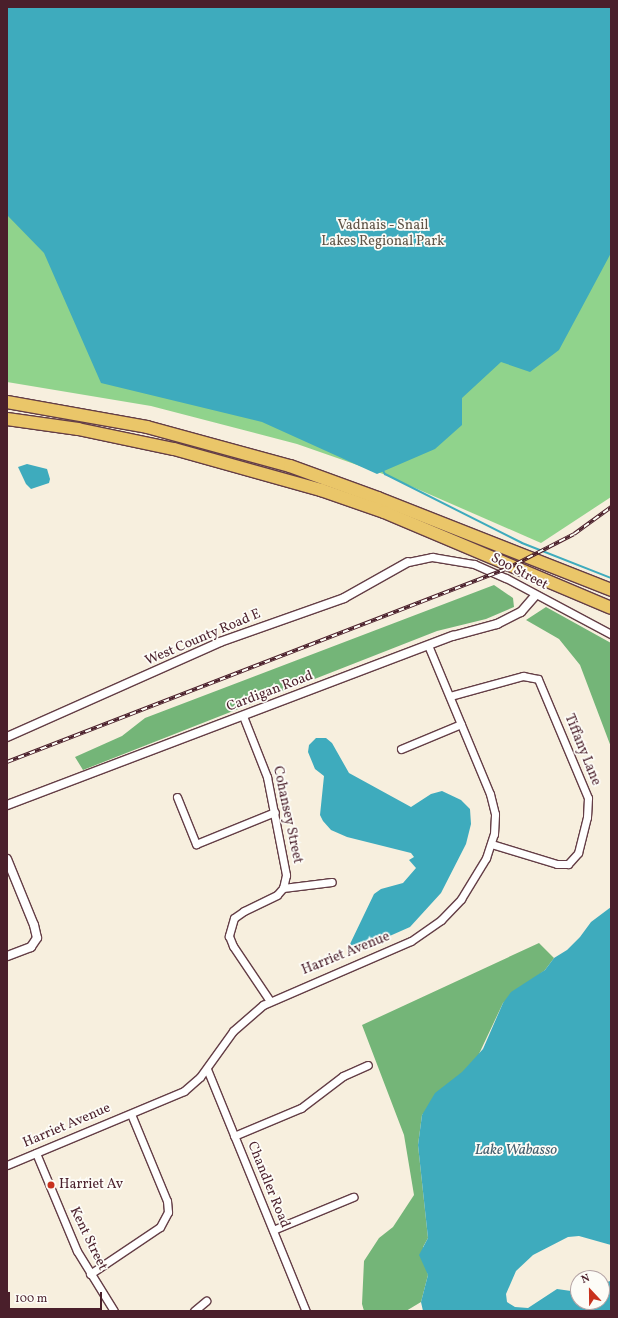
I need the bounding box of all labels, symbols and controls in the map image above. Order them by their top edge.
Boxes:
park label: Vadnais - Snail Lakes Regional Park [321,218,445,250]
street label: Soo Street [488,550,550,594]
street label: West County Road E [143,606,263,670]
street label: Cardigan Road [225,668,315,716]
street label: Tiffany Lane [560,712,604,788]
street label: Cohansey Street [268,765,306,865]
street label: Harriet Avenue [299,929,393,979]
street label: Harriet Avenue [21,1100,113,1152]
street label: Chandler Road [243,1139,293,1231]
water label: Lake Wabasso [475,1142,557,1160]
place label: Harriet Av [59,1177,123,1193]
marker: Harriet Av [46,1180,56,1190]
street label: Kent Street [65,1205,111,1273]
north arrow [570,1270,610,1310]
text: N [579,1271,592,1288]
scale bar [10,1284,104,1310]
text: 100 m [15,1291,47,1307]

